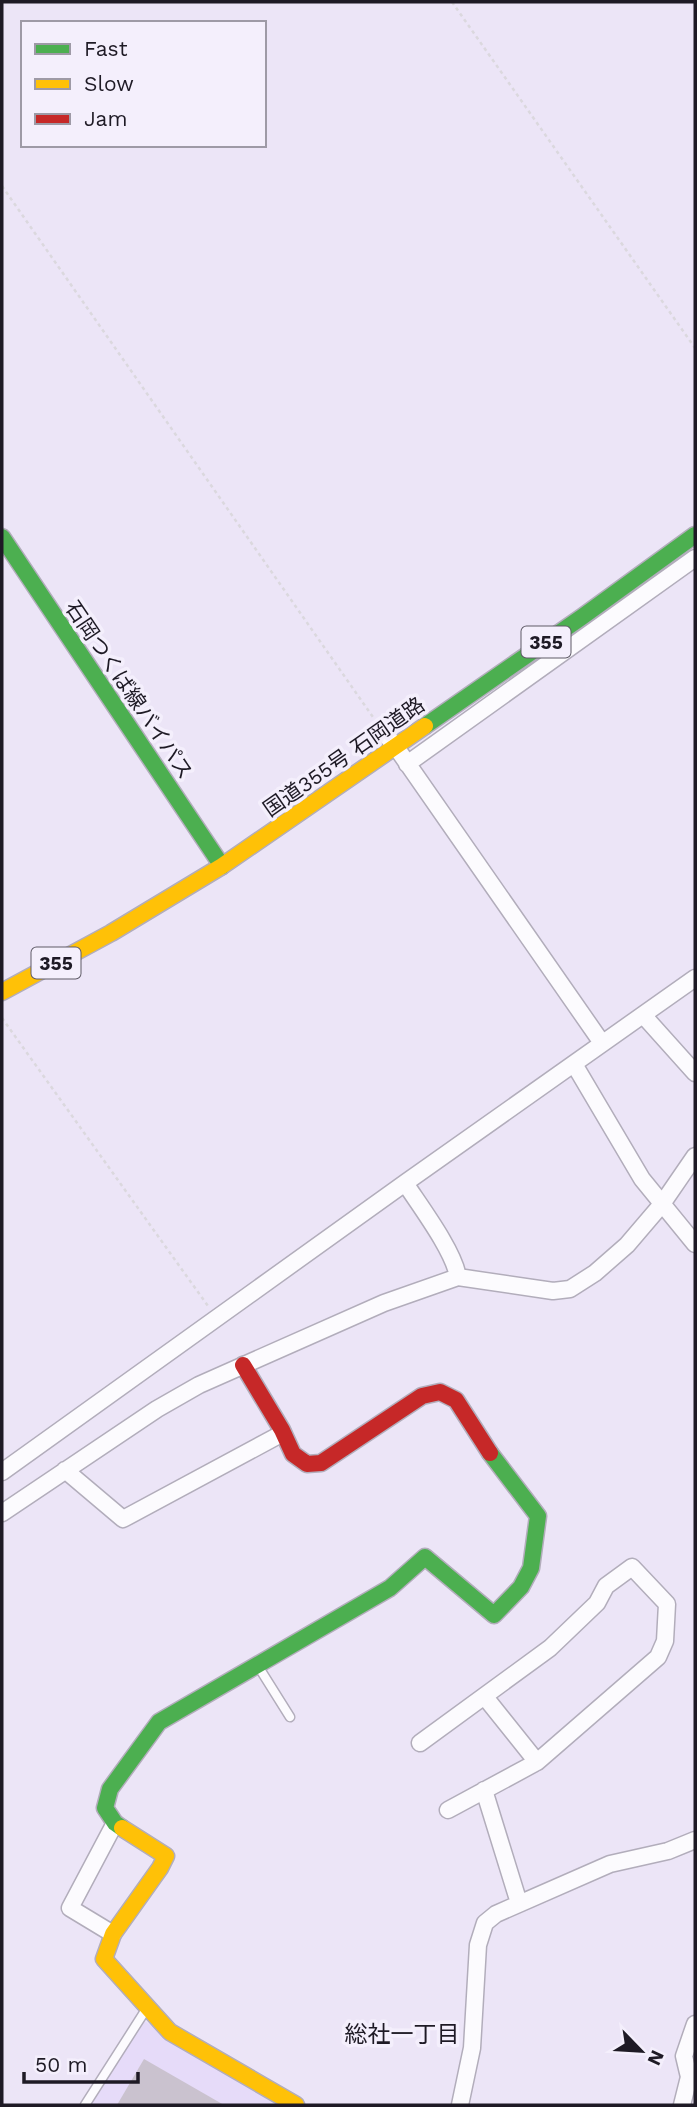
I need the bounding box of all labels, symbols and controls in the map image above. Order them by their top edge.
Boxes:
legend [21,21,266,147]
text: Fast [84,36,128,61]
text: Slow [84,71,134,96]
text: Jam [84,106,127,131]
street label: 石岡つくば線バイパス [60,596,198,784]
road number: 355 [522,626,570,657]
street label: 国道355号 石岡道路 [258,692,429,822]
road number: 355 [32,948,80,979]
north arrow [606,2016,676,2086]
district label: 総社一丁目 [345,2021,460,2048]
scale bar [24,2040,138,2084]
text: N [643,2047,669,2069]
text: 50 m [35,2052,87,2077]

